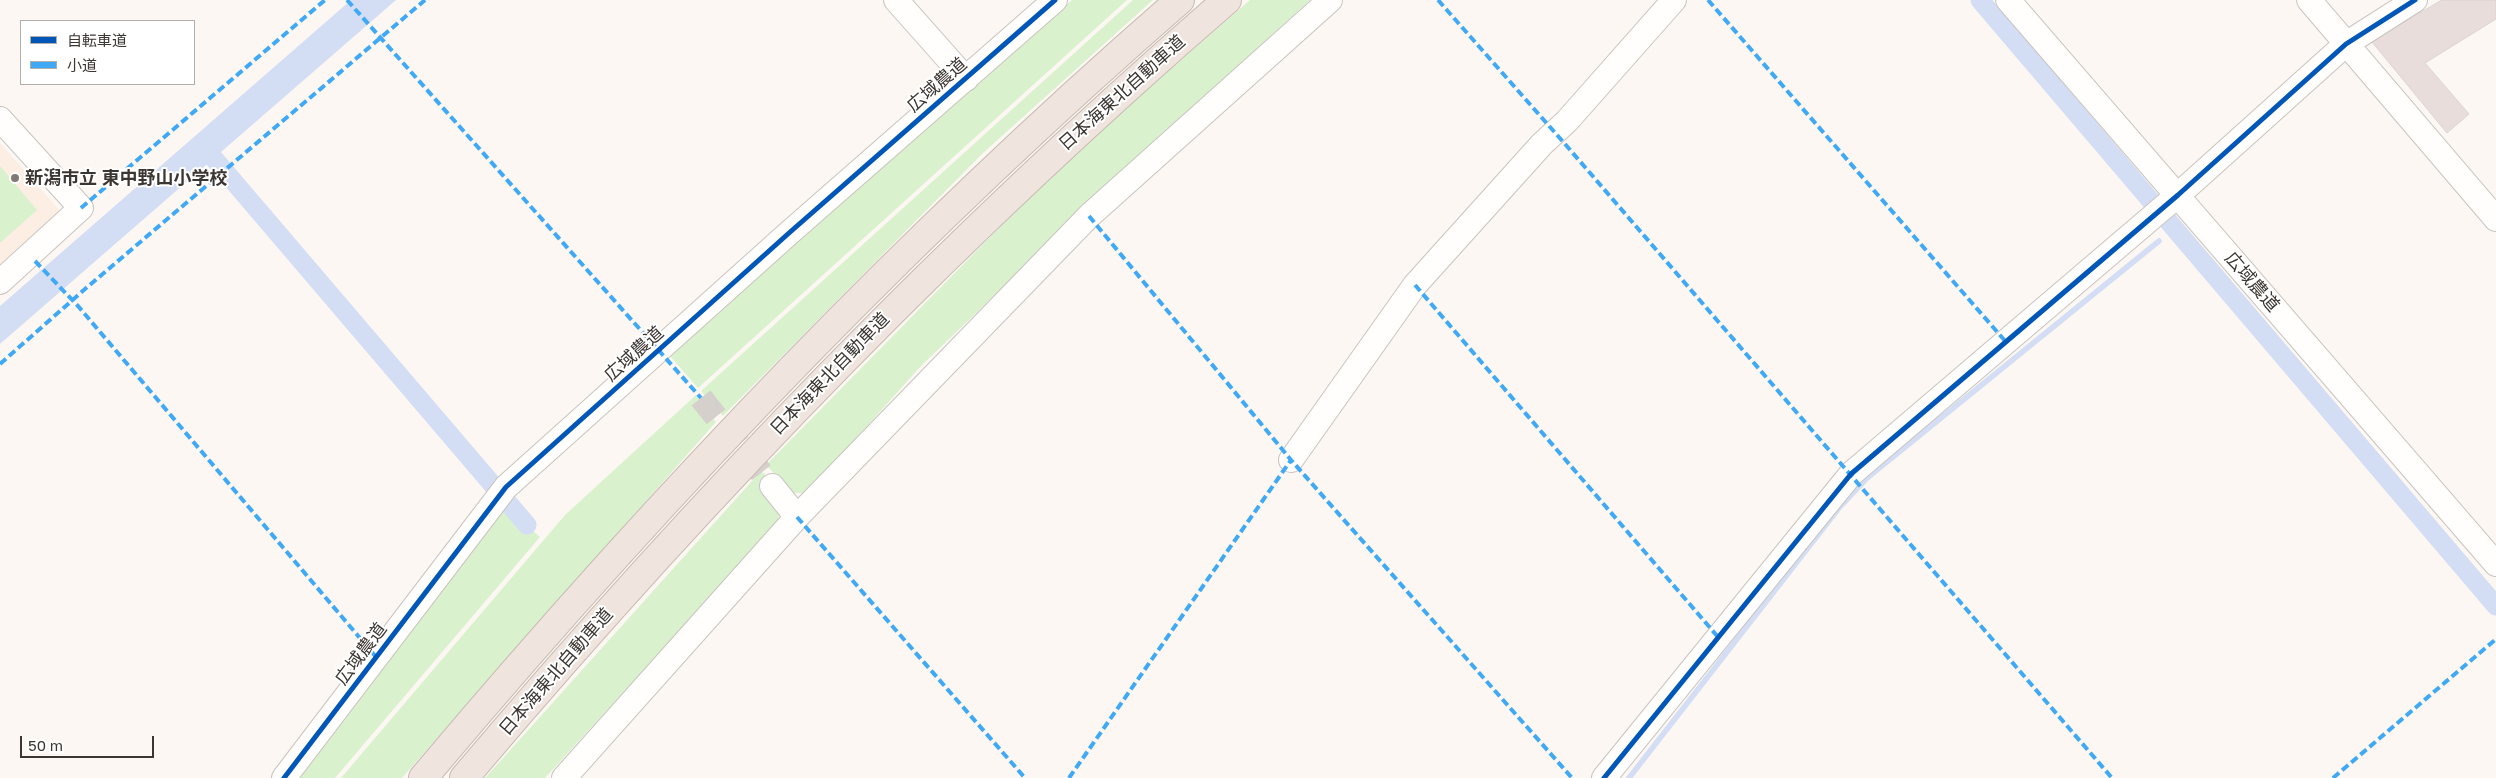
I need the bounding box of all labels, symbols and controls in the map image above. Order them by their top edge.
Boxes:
legend [20,20,195,85]
text: 自転車道 [67,31,127,49]
street label: 日本海東北自動車道 [1055,31,1189,155]
street label: 広域農道 [903,53,971,117]
text: 小道 [67,56,97,74]
place label: 新潟市立 東中野山小学校 [25,167,227,189]
marker: 新潟市立 東中野山小学校 [9,172,21,184]
street label: 広域農道 [2220,248,2284,316]
street label: 日本海東北自動車道 [766,308,894,440]
street label: 広域農道 [600,322,668,386]
street label: 日本海東北自動車道 [495,604,617,740]
street label: 広域農道 [331,619,391,689]
scale bar [22,726,156,758]
text: 50 m [28,736,63,754]

